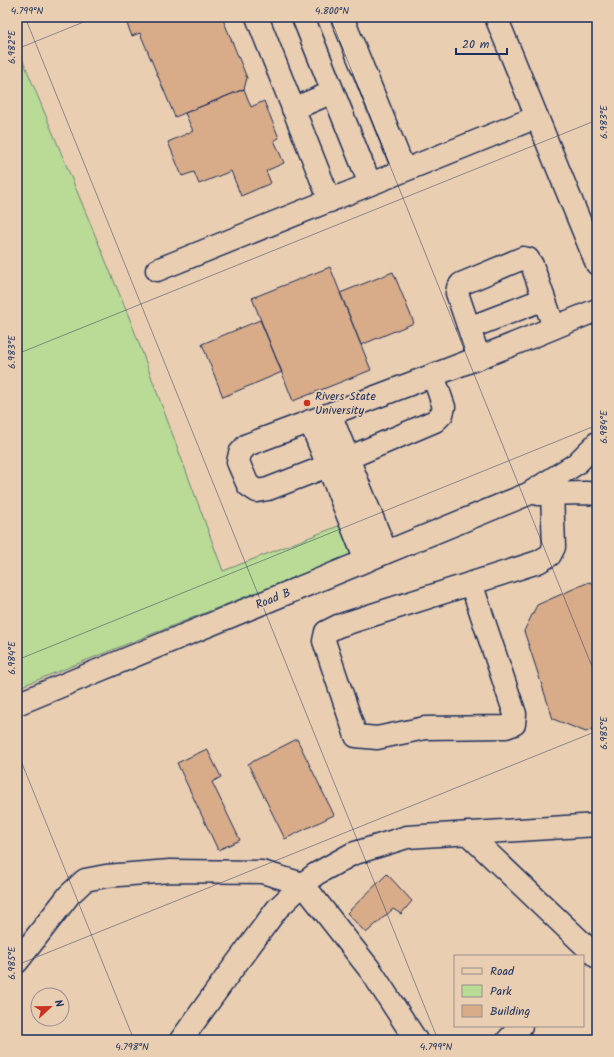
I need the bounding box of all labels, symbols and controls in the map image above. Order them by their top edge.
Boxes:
text: 4.799°N [11,3,43,19]
text: 4.800°N [315,3,349,19]
text: 6.982°E [4,29,20,64]
scale bar [456,30,507,56]
text: 20 m [462,35,490,54]
text: 6.983°E [596,104,612,139]
text: 6.983°E [4,334,20,369]
place label: Rivers State University [315,387,377,420]
marker: Rivers State University [302,398,312,408]
text: 6.984°E [596,409,612,444]
street label: Road B [253,583,293,615]
text: 6.984°E [4,640,20,675]
text: 6.985°E [596,715,612,750]
text: 6.985°E [4,945,20,980]
legend [454,955,584,1027]
text: Road [490,962,515,981]
text: Park [490,982,512,1001]
north arrow [30,987,70,1027]
text: N [49,997,68,1010]
text: Building [490,1002,530,1021]
text: 4.798°N [115,1039,149,1055]
text: 4.799°N [420,1039,452,1055]

